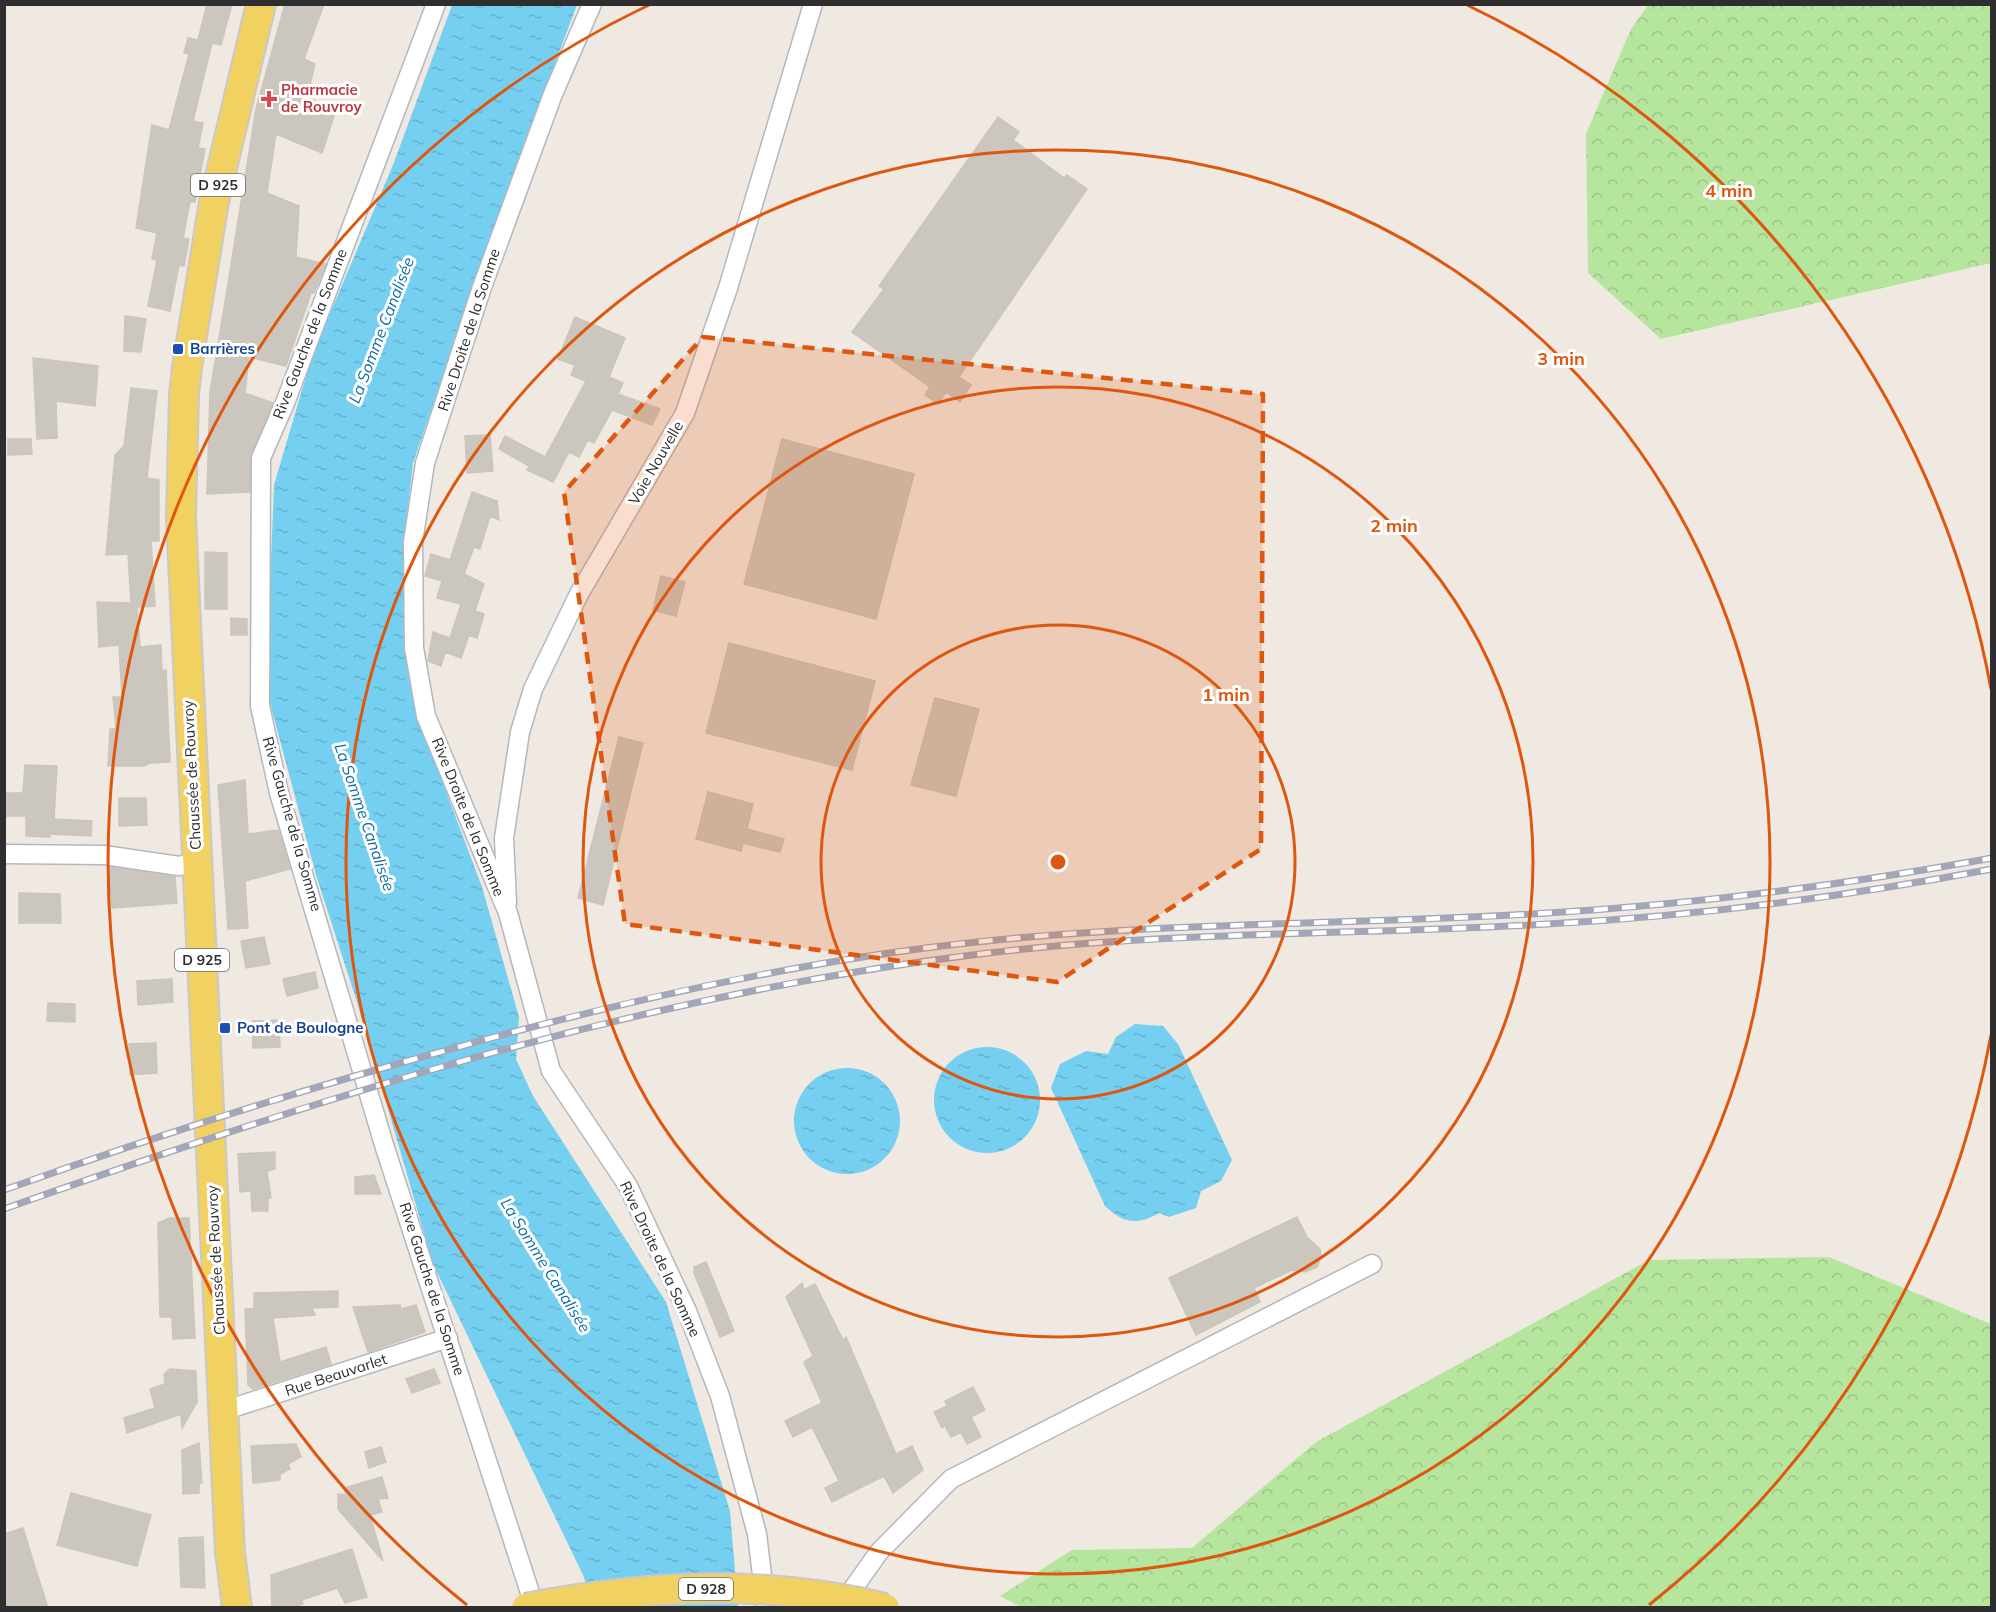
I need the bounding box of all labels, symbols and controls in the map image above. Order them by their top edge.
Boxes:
place label: Pharmacie de Rouvroy [281,80,362,116]
marker: Pharmacie de Rouvroy [262,92,276,106]
road number: D 925 [191,174,245,196]
text: 4 min [1705,179,1753,202]
street label: Rive Gauche de la Somme [268,246,351,422]
street label: Rive Droite de la Somme [433,246,504,414]
water label: La Somme Canalisée [344,254,418,406]
place label: Barrières [190,339,255,358]
marker: Barrières [171,342,185,356]
text: 3 min [1537,347,1585,370]
street label: Voie Nouvelle [624,417,687,508]
text: 2 min [1370,514,1418,537]
text: 1 min [1202,683,1250,706]
street label: Chaussée de Rouvroy [178,700,205,850]
street label: Rive Gauche de la Somme [258,734,327,913]
street label: Rive Droite de la Somme [428,735,509,899]
water label: La Somme Canalisée [330,741,400,894]
centre of rings [1048,852,1068,872]
road number: D 925 [175,949,229,971]
place label: Pont de Boulogne [237,1018,364,1037]
marker: Pont de Boulogne [218,1021,232,1035]
street label: Rive Droite de la Somme [616,1178,705,1340]
street label: Chaussée de Rouvroy [202,1185,229,1335]
water label: La Somme Canalisée [497,1194,596,1336]
street label: Rive Gauche de la Somme [396,1200,469,1378]
street label: Rue Beauvarlet [282,1349,389,1400]
road number: D 928 [679,1578,733,1600]

